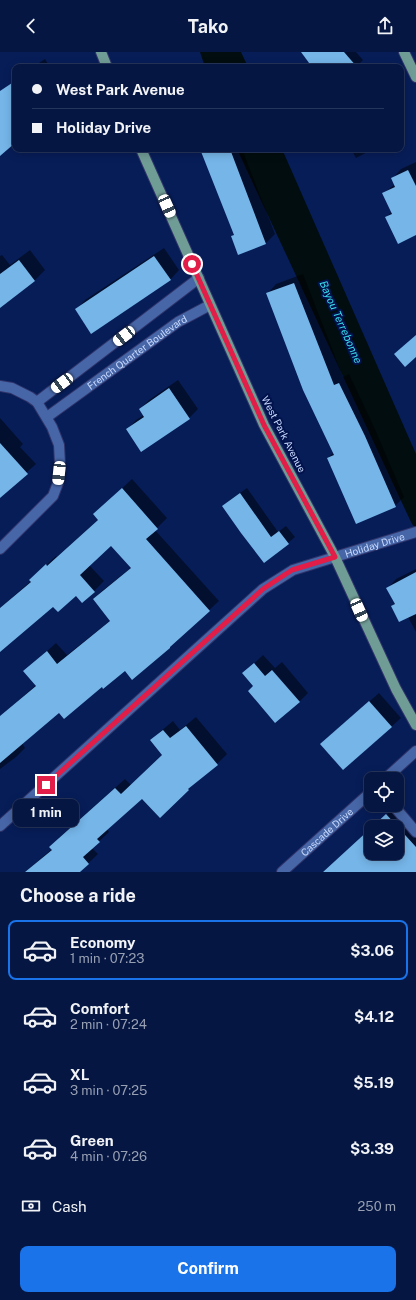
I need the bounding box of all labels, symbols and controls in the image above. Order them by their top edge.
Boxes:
icon: back [20,15,42,37]
icon: share [374,15,396,37]
text: Tako [188,16,228,37]
text: West Park Avenue [56,81,185,98]
text: Holiday Drive [56,119,151,136]
car [157,193,177,219]
route start [183,255,201,273]
water label: Bayou Terrebonne [317,279,365,365]
street label: French Quarter Boulevard [85,312,189,392]
car [111,324,137,348]
car [49,371,75,395]
street label: West Park Avenue [260,394,309,474]
car [52,460,66,486]
street label: Holiday Drive [343,530,406,560]
car [349,597,369,623]
map controls [364,772,404,860]
button: locate [364,772,404,812]
route end [37,776,55,794]
callout: 1 min [13,799,79,827]
text: 1 min [30,805,62,820]
street label: Cascade Drive [298,805,356,859]
button: layers [364,820,404,860]
text: Choose a ride [20,885,136,906]
icon: car [22,932,58,968]
text: Economy [70,934,135,951]
text: $3.06 [350,942,394,959]
text: 1 min · 07:23 [70,951,144,966]
icon: car [22,998,58,1034]
text: Comfort [70,1000,130,1017]
text: $4.12 [354,1008,394,1025]
text: 2 min · 07:24 [70,1017,147,1032]
icon: car [22,1064,58,1100]
text: XL [70,1066,89,1083]
text: $5.19 [353,1074,394,1091]
text: 3 min · 07:25 [70,1083,147,1098]
icon: car [22,1130,58,1166]
text: Green [70,1132,114,1149]
text: $3.39 [350,1140,394,1157]
text: 4 min · 07:26 [70,1149,147,1164]
icon: cash [20,1195,42,1217]
text: Cash [52,1198,87,1215]
text: 250 m [358,1199,396,1214]
button: Confirm [20,1246,396,1292]

